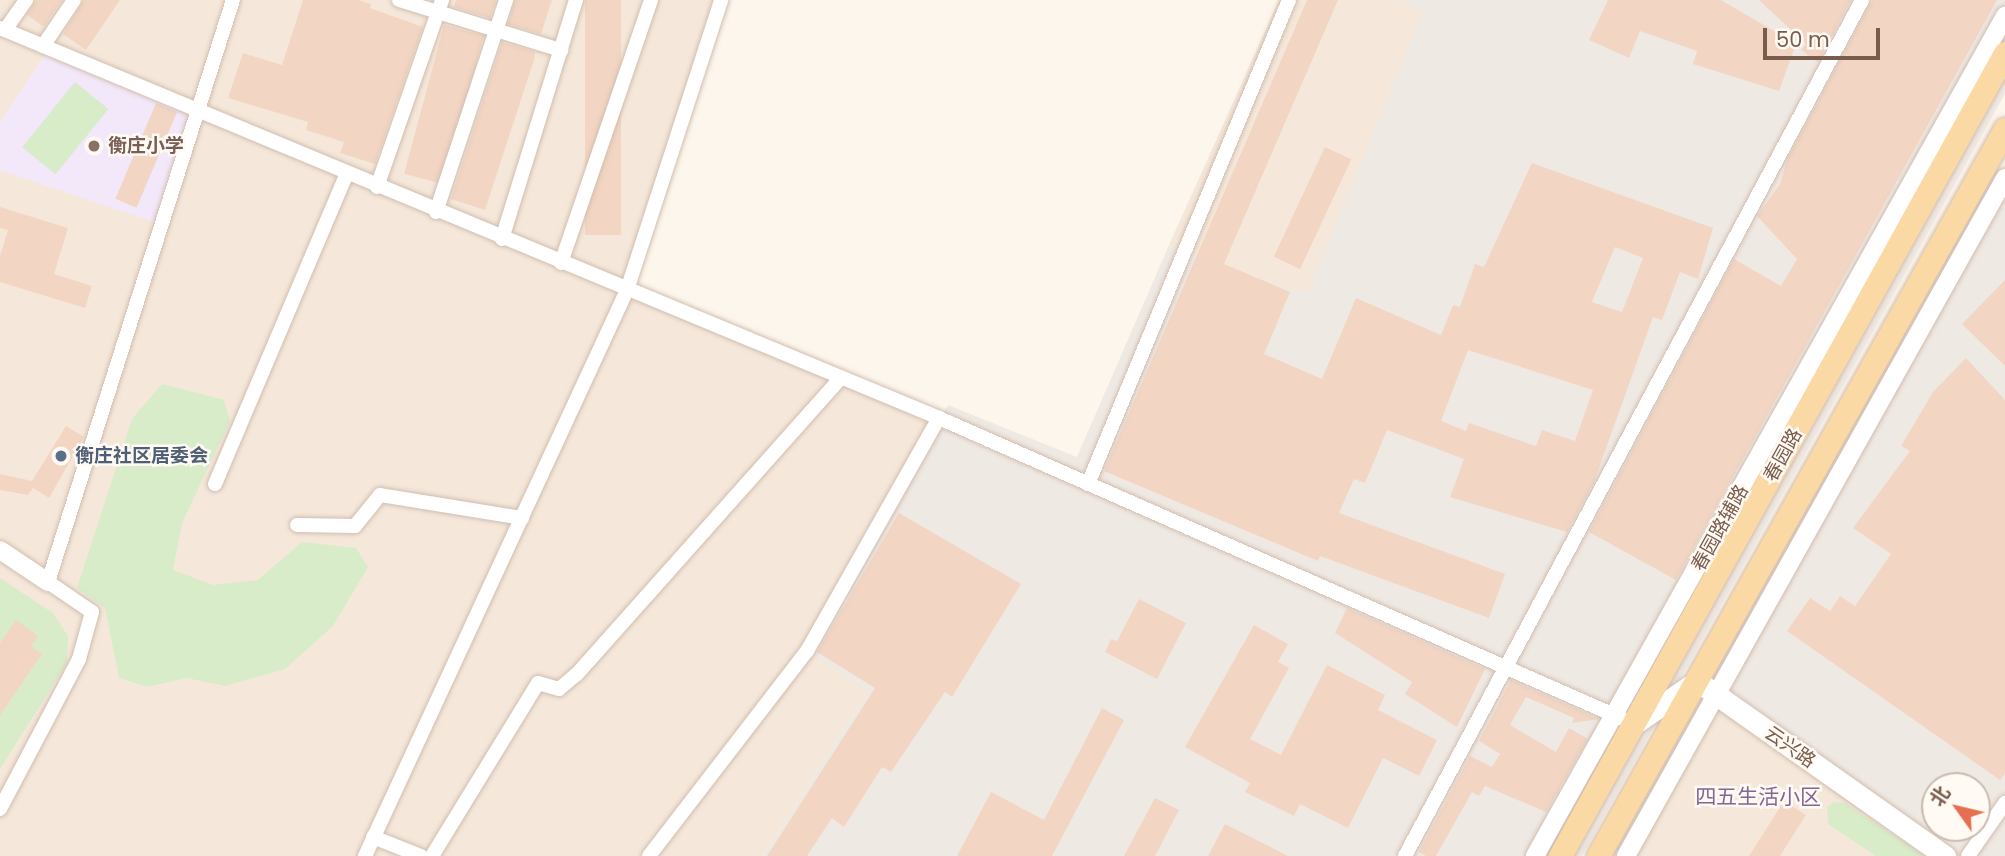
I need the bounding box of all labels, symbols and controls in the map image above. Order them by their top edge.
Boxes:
scale bar [1767,14,1884,58]
text: 50 m [1776,25,1830,54]
place label: 衡庄小学 [108,135,184,157]
marker: 衡庄小学 [86,138,102,154]
street label: 春园路 [1759,425,1807,485]
place label: 衡庄社区居委会 [75,445,208,467]
marker: 衡庄社区居委会 [53,448,69,464]
street label: 春园路辅路 [1687,481,1753,575]
street label: 云兴路 [1760,721,1820,773]
north arrow [1921,772,1991,842]
text: 北 [1923,781,1956,812]
district label: 四五生活小区 [1695,784,1821,810]

